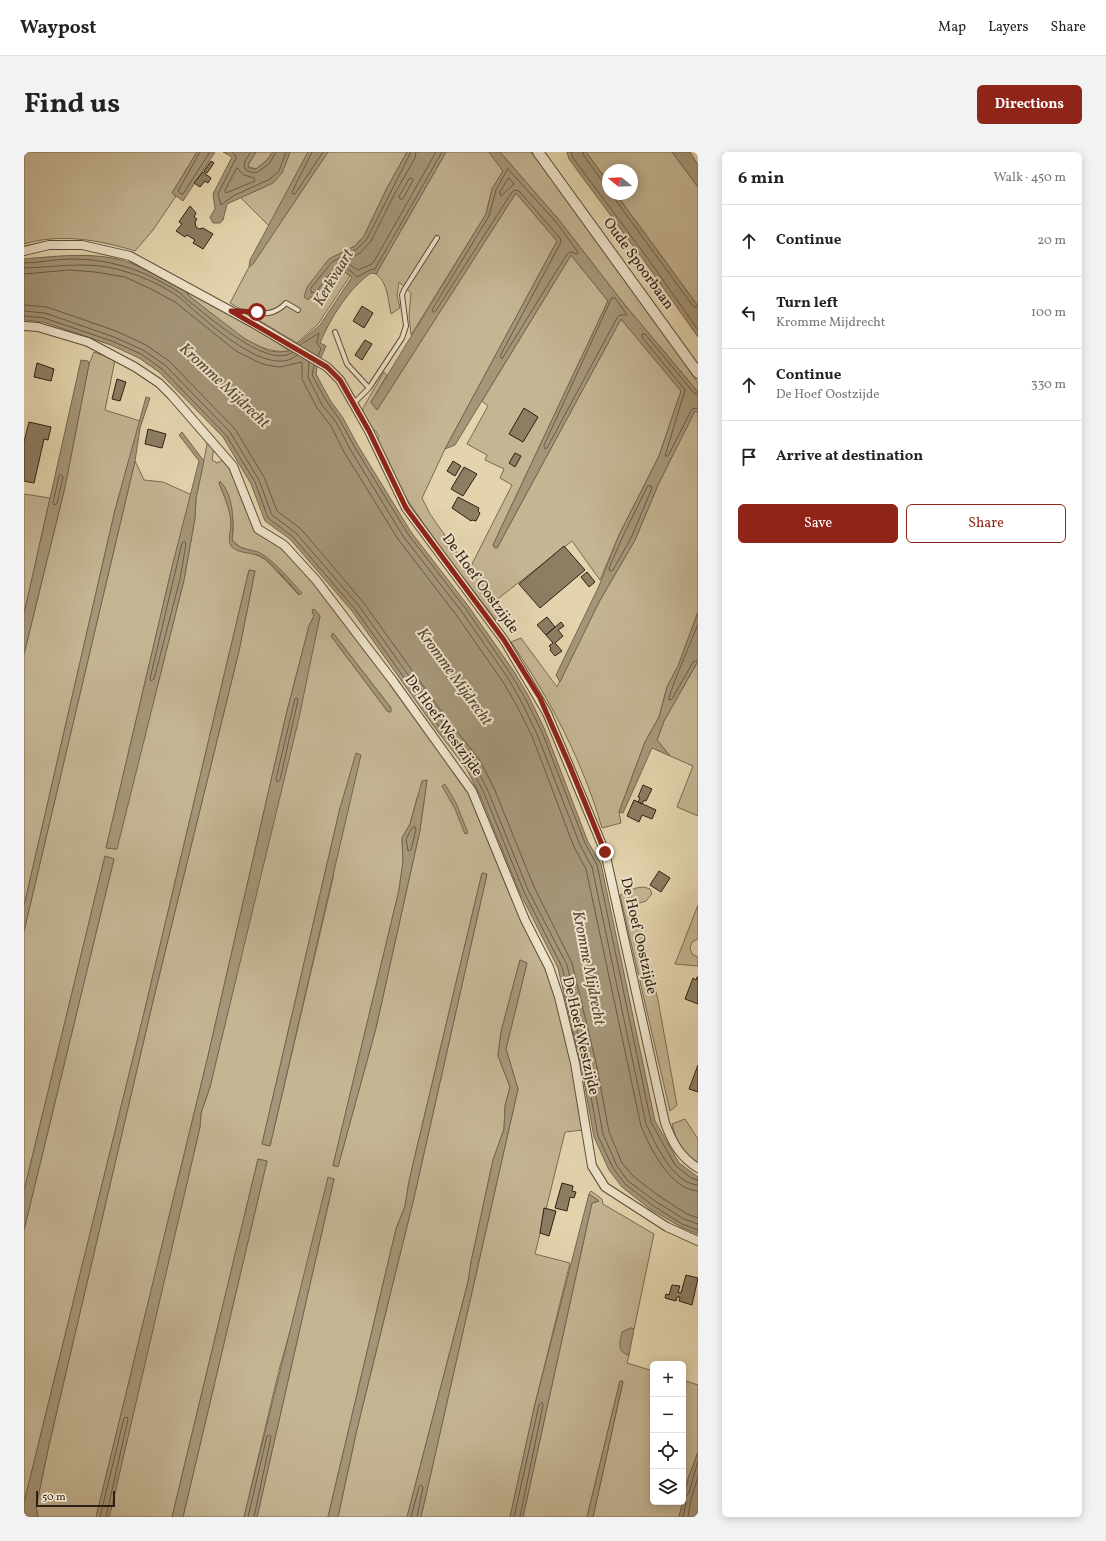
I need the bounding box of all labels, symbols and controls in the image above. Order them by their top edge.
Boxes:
text: Waypost [20,15,96,41]
text: Map [938,18,966,37]
text: Layers [988,18,1028,37]
text: Share [1050,18,1086,37]
text: Find us [24,85,120,124]
button: Directions [977,85,1082,124]
north arrow [602,164,638,200]
text: 6 min [738,167,784,190]
text: Walk · 450 m [993,169,1066,187]
street label: Oude Spoorbaan [597,214,679,314]
icon: ahead [738,230,760,252]
text: Continue [776,230,841,251]
text: 20 m [1037,232,1066,250]
water label: Kerkvaart [308,245,360,311]
text: Turn left [776,293,838,314]
icon: left [738,302,760,324]
route start [248,303,266,321]
text: 100 m [1031,304,1066,322]
text: Kromme Mijdrecht [776,314,885,332]
water label: Kromme Mijdrecht [174,338,275,434]
text: Continue [776,365,841,386]
icon: ahead [738,374,760,396]
text: 330 m [1031,376,1066,394]
text: De Hoef Oostzijde [776,386,879,404]
icon: arrive [738,446,760,468]
text: Arrive at destination [776,446,923,467]
button: Save [738,504,898,543]
button: Share [906,504,1066,543]
street label: De Hoef Oostzijde [436,530,524,638]
water label: Kromme Mijdrecht [411,624,497,731]
street label: De Hoef Westzijde [399,671,487,781]
route end [596,843,614,861]
street label: De Hoef Oostzijde [614,875,662,997]
water label: Kromme Mijdrecht [566,909,610,1028]
street label: De Hoef Westzijde [556,975,604,1097]
map controls [650,1361,686,1505]
button: + [650,1361,686,1397]
button: − [650,1397,686,1433]
button: locate [650,1433,686,1469]
button: layers [650,1469,686,1505]
scale bar [36,1489,115,1508]
text: 50 m [42,1490,66,1505]

